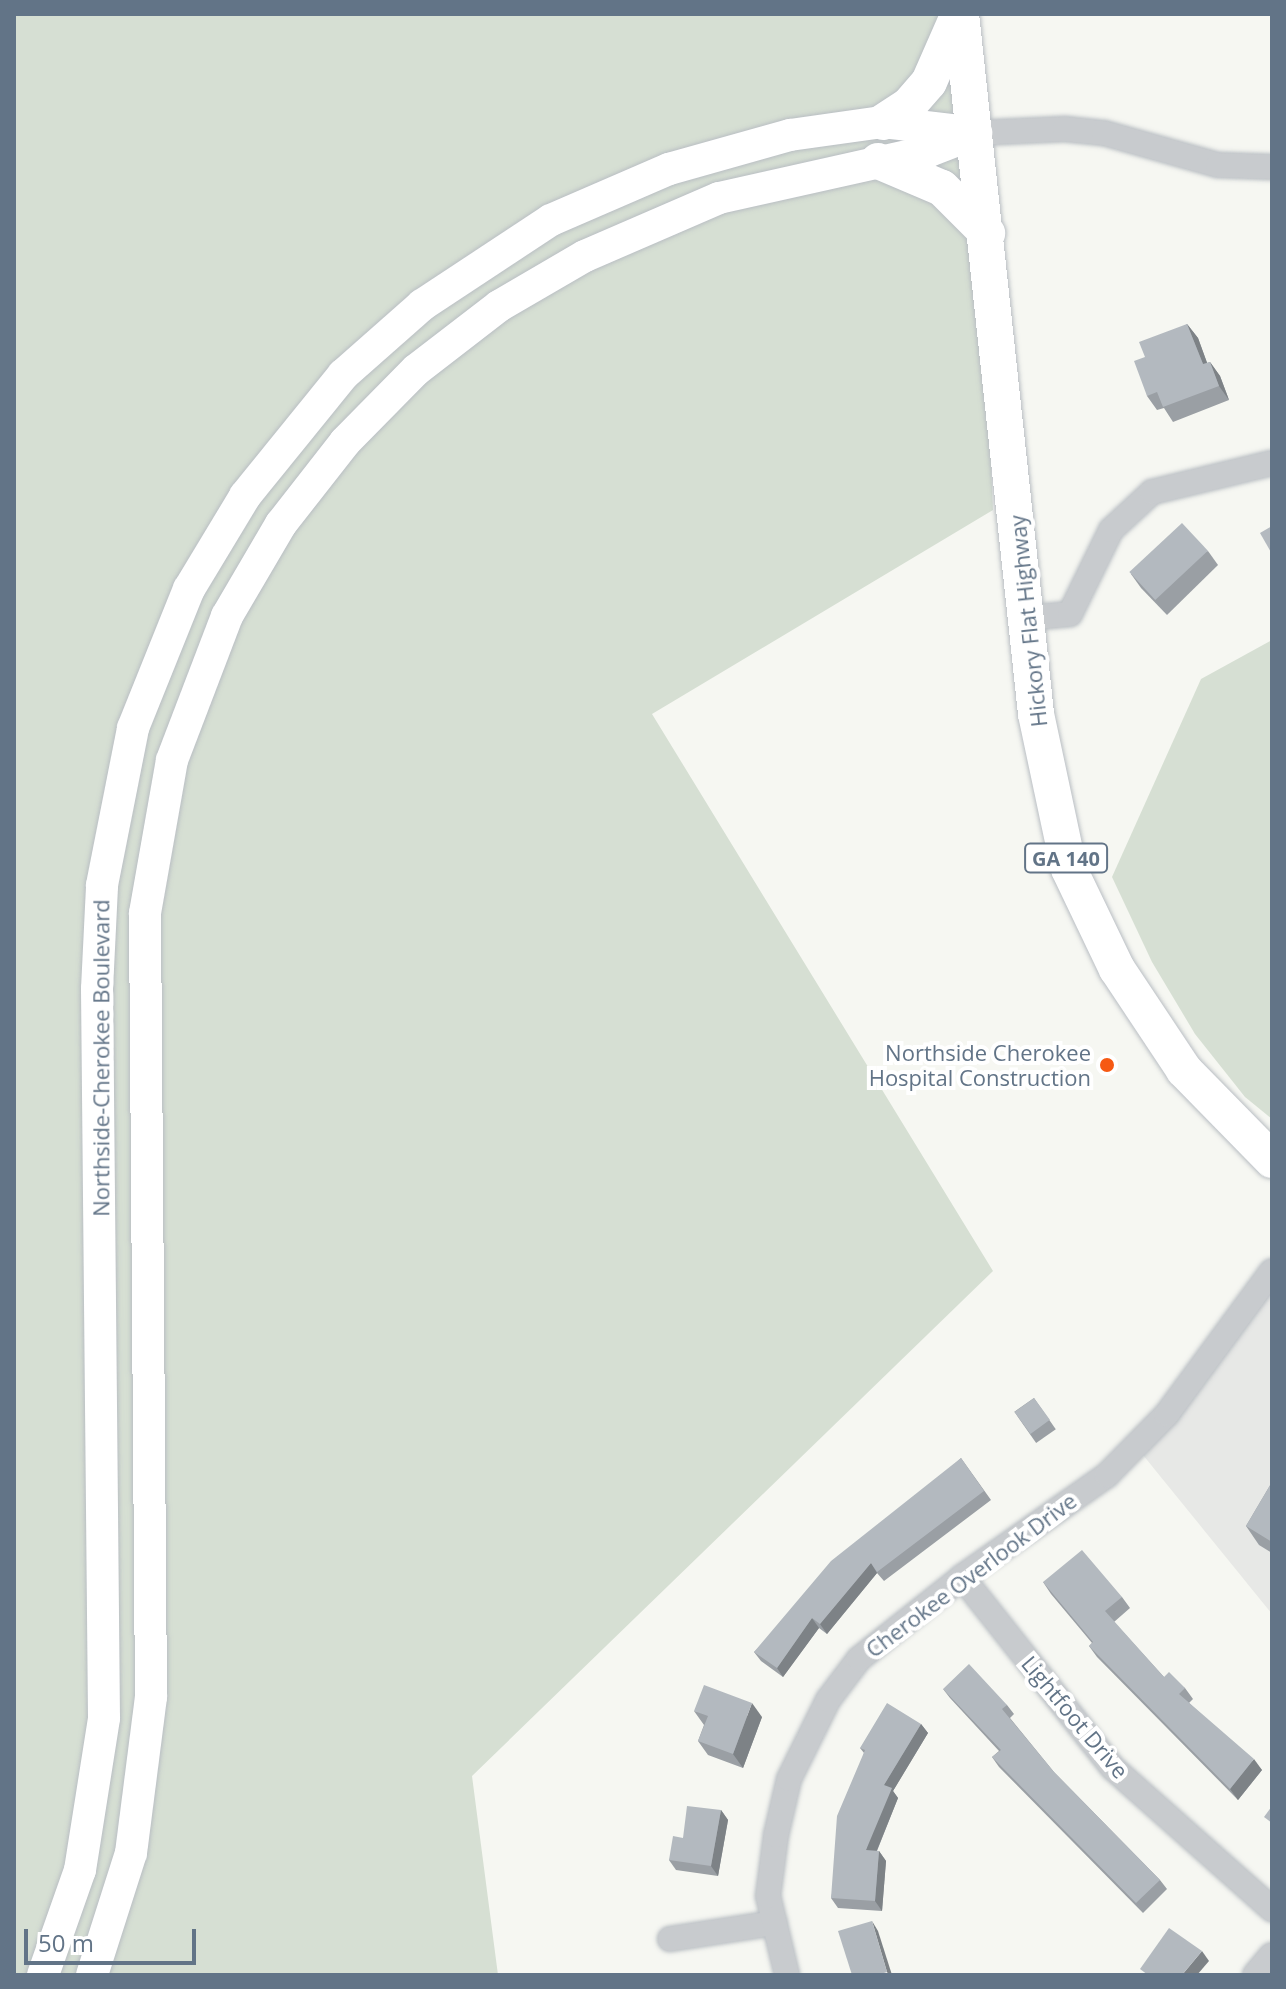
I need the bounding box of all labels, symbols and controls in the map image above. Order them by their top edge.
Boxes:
street label: Hickory Flat Highway [1004,514,1052,728]
road number: GA 140 [1024,842,1108,874]
street label: Northside-Cherokee Boulevard [88,899,114,1217]
place label: Northside Cherokee Hospital Construction [869,1039,1091,1090]
marker: Northside Cherokee Hospital Construction [1098,1056,1116,1074]
street label: Cherokee Overlook Drive [861,1487,1081,1663]
street label: Lightfoot Drive [1016,1650,1134,1784]
scale bar [28,1913,200,1963]
text: 50 m [38,1926,94,1959]

